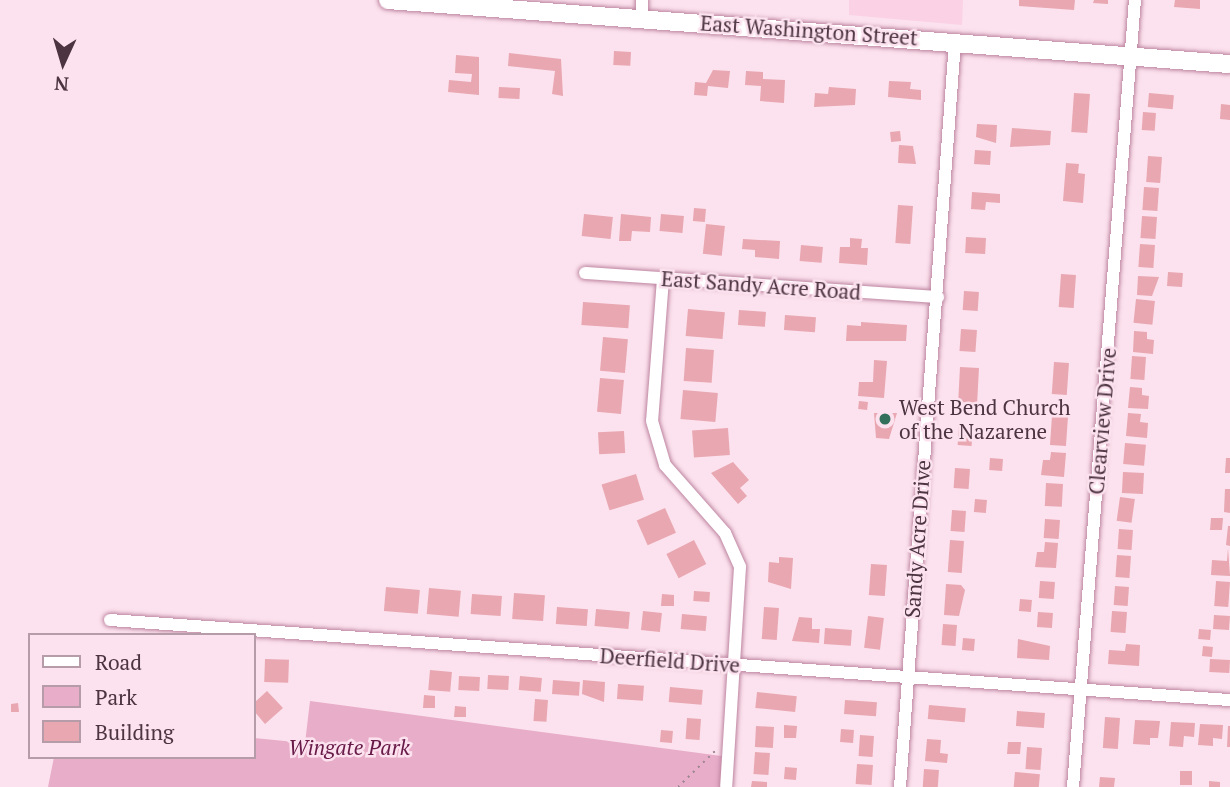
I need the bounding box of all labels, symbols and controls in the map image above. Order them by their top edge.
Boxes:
street label: East Washington Street [699,10,919,50]
north arrow [28,28,98,98]
text: N [53,71,70,97]
street label: East Sandy Acre Road [660,265,862,305]
street label: Clearview Drive [1083,346,1121,496]
place label: West Bend Church of the Nazarene [899,394,1071,444]
marker: West Bend Church of the Nazarene [877,411,893,427]
street label: Sandy Acre Drive [899,459,935,619]
legend [28,633,256,759]
street label: Deerfield Drive [599,643,741,677]
text: Road [95,648,142,676]
text: Park [95,683,137,711]
text: Building [95,718,174,746]
park label: Wingate Park [288,734,410,760]

